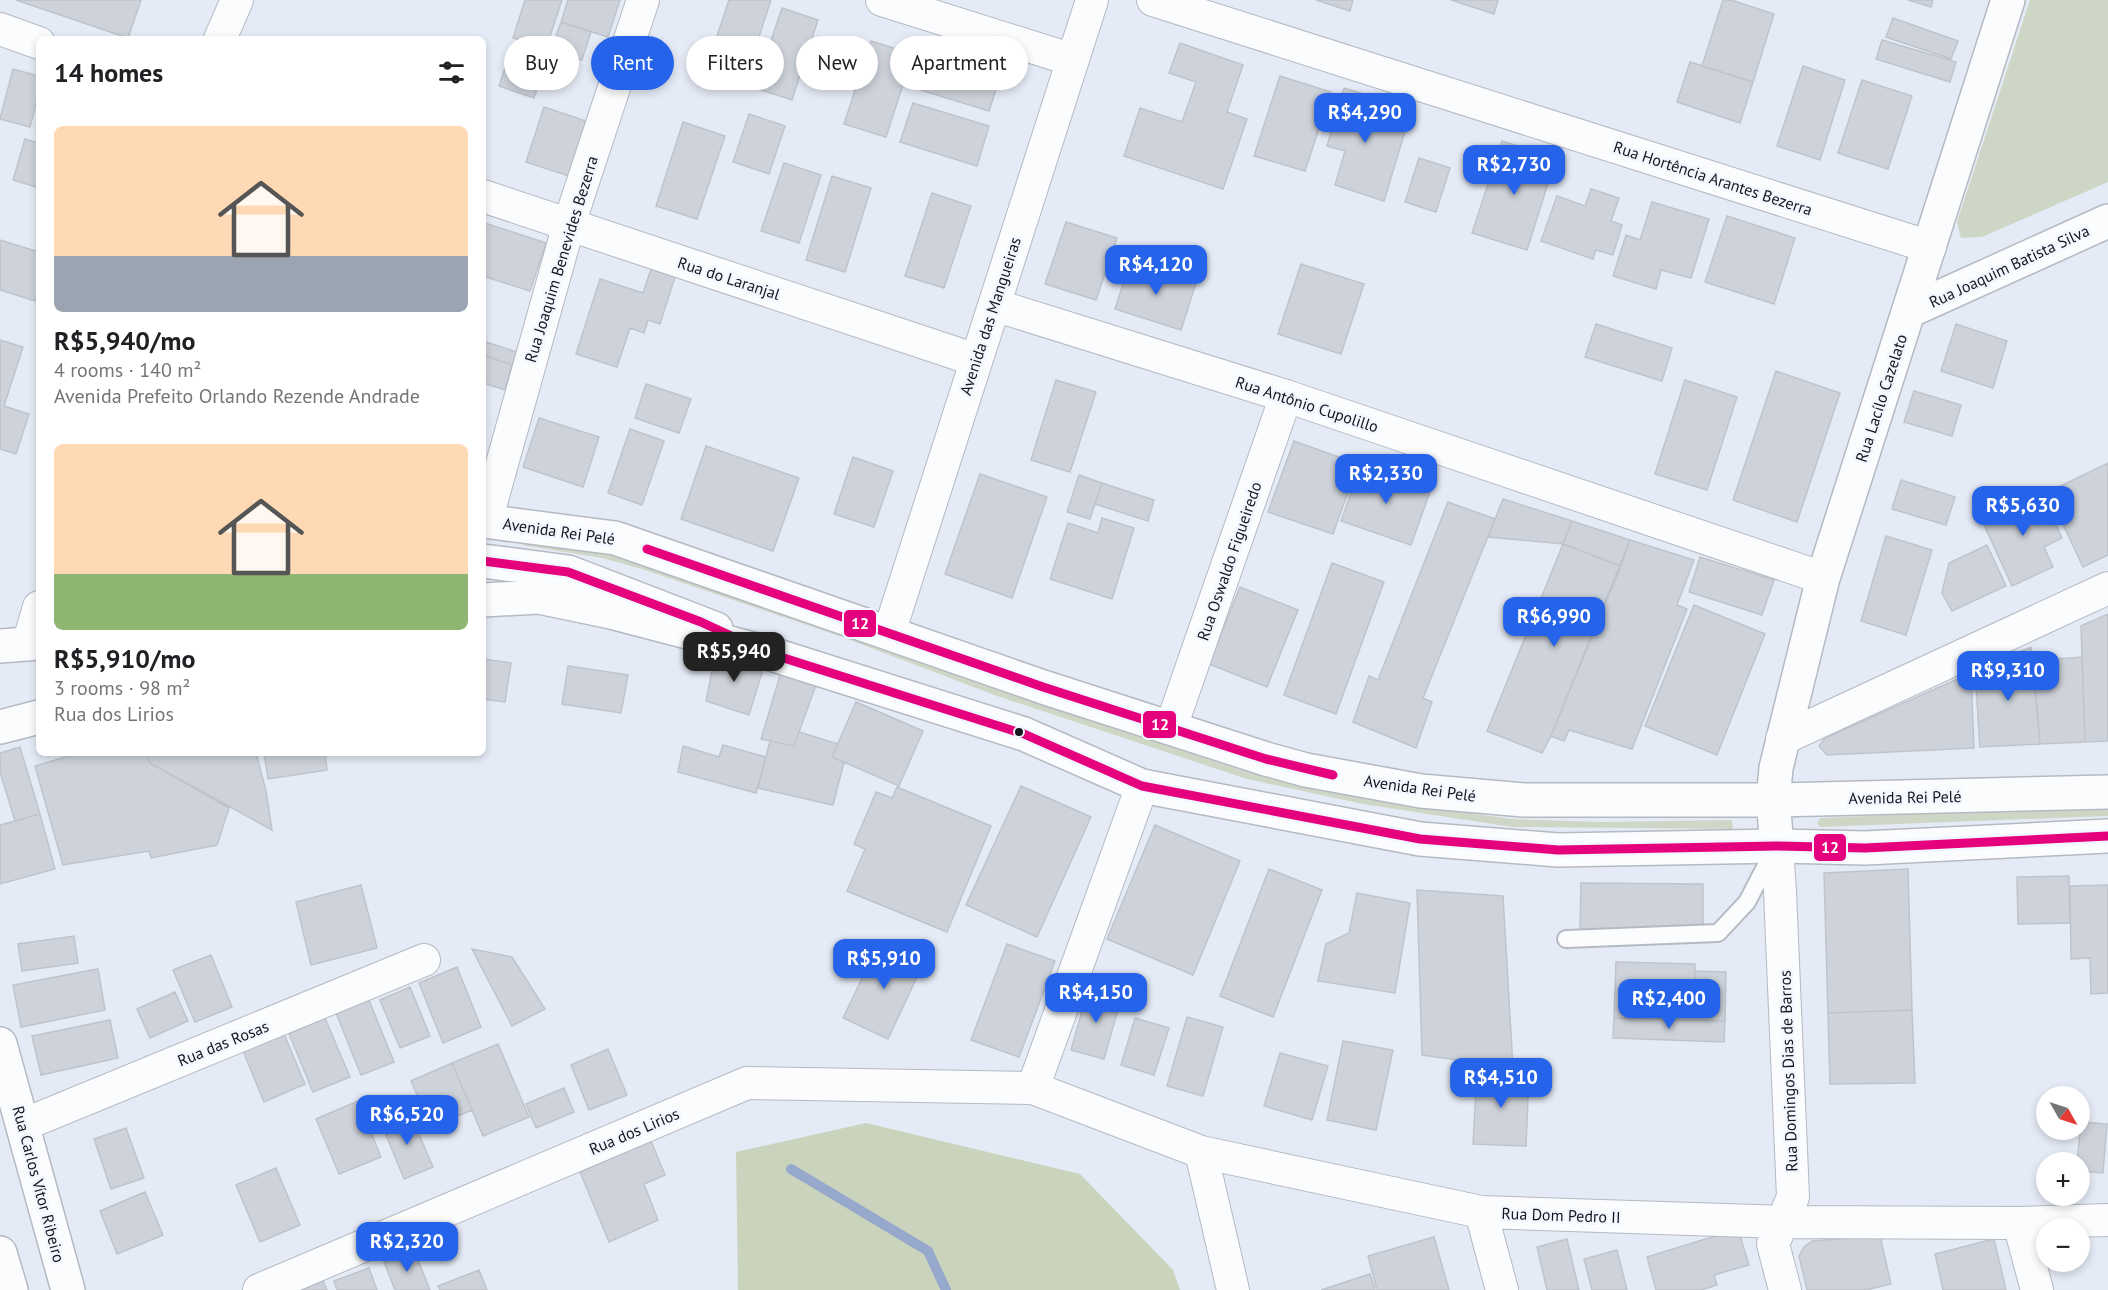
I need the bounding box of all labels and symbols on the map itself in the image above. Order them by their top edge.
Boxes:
pin: R$4,290 [1310,93,1420,144]
street label: Rua Hortência Arantes Bezerra [1611,136,1815,220]
pin: R$2,730 [1459,145,1569,196]
street label: Rua Joaquim Benevides Bezerra [520,153,602,365]
street label: Rua Joaquim Batista Silva [1926,220,2092,312]
street label: Avenida das Mangueiras [955,234,1025,398]
pin: R$4,120 [1101,245,1211,296]
street label: Rua do Laranjal [675,252,783,304]
street label: Rua Lacílo Cazelato [1851,331,1911,465]
street label: Rua Antônio Cupolillo [1233,371,1381,437]
pin: R$2,330 [1331,454,1441,505]
street label: Rua Oswaldo Figueiredo [1192,479,1266,643]
pin: R$5,630 [1968,486,2078,537]
street label: Avenida Rei Pelé [502,513,616,549]
pin: R$6,990 [1499,597,1609,648]
line badge: 12 [843,609,877,638]
text: 12 [851,613,869,633]
pin: R$5,940 [679,632,789,683]
pin: R$9,310 [1953,651,2063,702]
line badge: 12 [1142,710,1177,739]
text: 12 [1151,714,1169,734]
unlabelled marker [1013,726,1025,738]
street label: Avenida Rei Pelé [1363,770,1477,806]
street label: Avenida Rei Pelé [1848,786,1962,808]
line badge: 12 [1813,833,1847,862]
text: 12 [1821,837,1839,857]
pin: R$5,910 [829,939,939,990]
street label: Rua Domingos Dias de Barros [1774,970,1802,1172]
pin: R$4,150 [1041,973,1151,1024]
pin: R$2,400 [1614,979,1724,1030]
street label: Rua das Rosas [175,1016,272,1070]
pin: R$4,510 [1446,1058,1556,1109]
north arrow [2036,1086,2090,1140]
pin: R$6,520 [352,1095,462,1146]
street label: Rua dos Lirios [586,1103,682,1159]
street label: Rua Carlos Vítor Ribeiro [8,1104,70,1264]
street label: Rua Dom Pedro II [1501,1203,1621,1227]
pin: R$2,320 [352,1222,462,1273]

